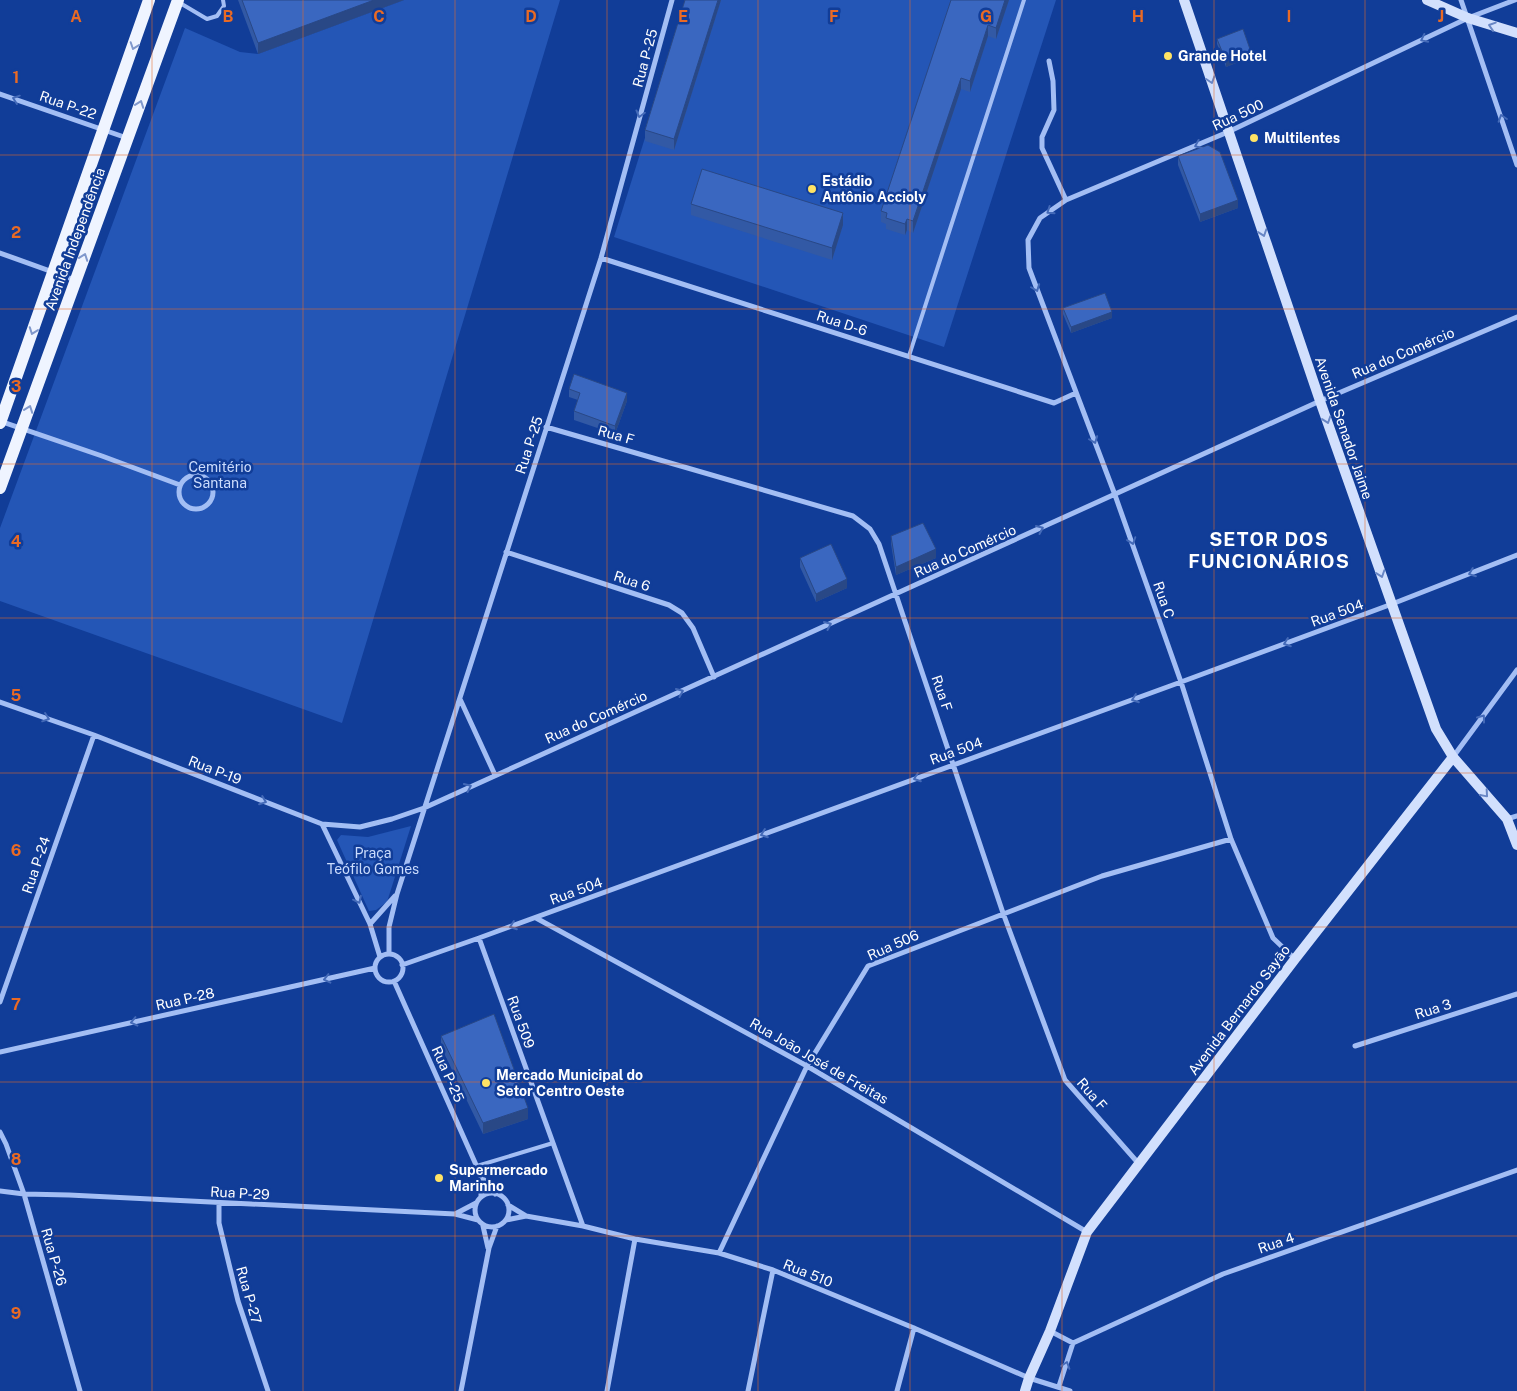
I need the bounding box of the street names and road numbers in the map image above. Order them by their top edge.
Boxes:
street label: Rua P-25 [630,27,660,89]
street label: Rua P-22 [37,88,99,122]
street label: Rua 500 [1210,96,1266,134]
street label: Avenida Independência [42,165,108,313]
street label: Rua D-6 [815,307,870,339]
street label: Rua do Comércio [1349,324,1457,382]
street label: Avenida Senador Jaime [1312,354,1376,502]
street label: Rua P-25 [512,414,546,476]
street label: Rua F [596,422,636,448]
street label: Rua do Comércio [912,521,1019,581]
street label: Rua 6 [612,568,652,594]
street label: Rua C [1150,579,1178,621]
street label: Rua 504 [1308,596,1366,630]
street label: Rua F [928,673,956,713]
street label: Rua do Comércio [543,687,650,747]
street label: Rua 504 [927,734,985,768]
street label: Rua P-19 [186,753,244,788]
street label: Rua P-24 [19,834,53,896]
street label: Rua 504 [547,874,605,908]
street label: Rua 506 [865,926,922,963]
street label: Avenida Bernardo Sayão [1185,942,1293,1078]
street label: Rua P-28 [154,984,216,1014]
street label: Rua 509 [504,994,538,1051]
street label: Rua 3 [1413,996,1453,1022]
street label: Rua João José de Freitas [747,1015,891,1107]
street label: Rua P-25 [429,1043,467,1105]
street label: Rua F [1074,1075,1110,1113]
street label: Rua P-29 [210,1183,270,1203]
street label: Rua P-26 [38,1226,70,1288]
street label: Rua 4 [1256,1229,1296,1257]
street label: Rua 510 [781,1256,835,1290]
street label: Rua P-27 [233,1264,265,1326]

